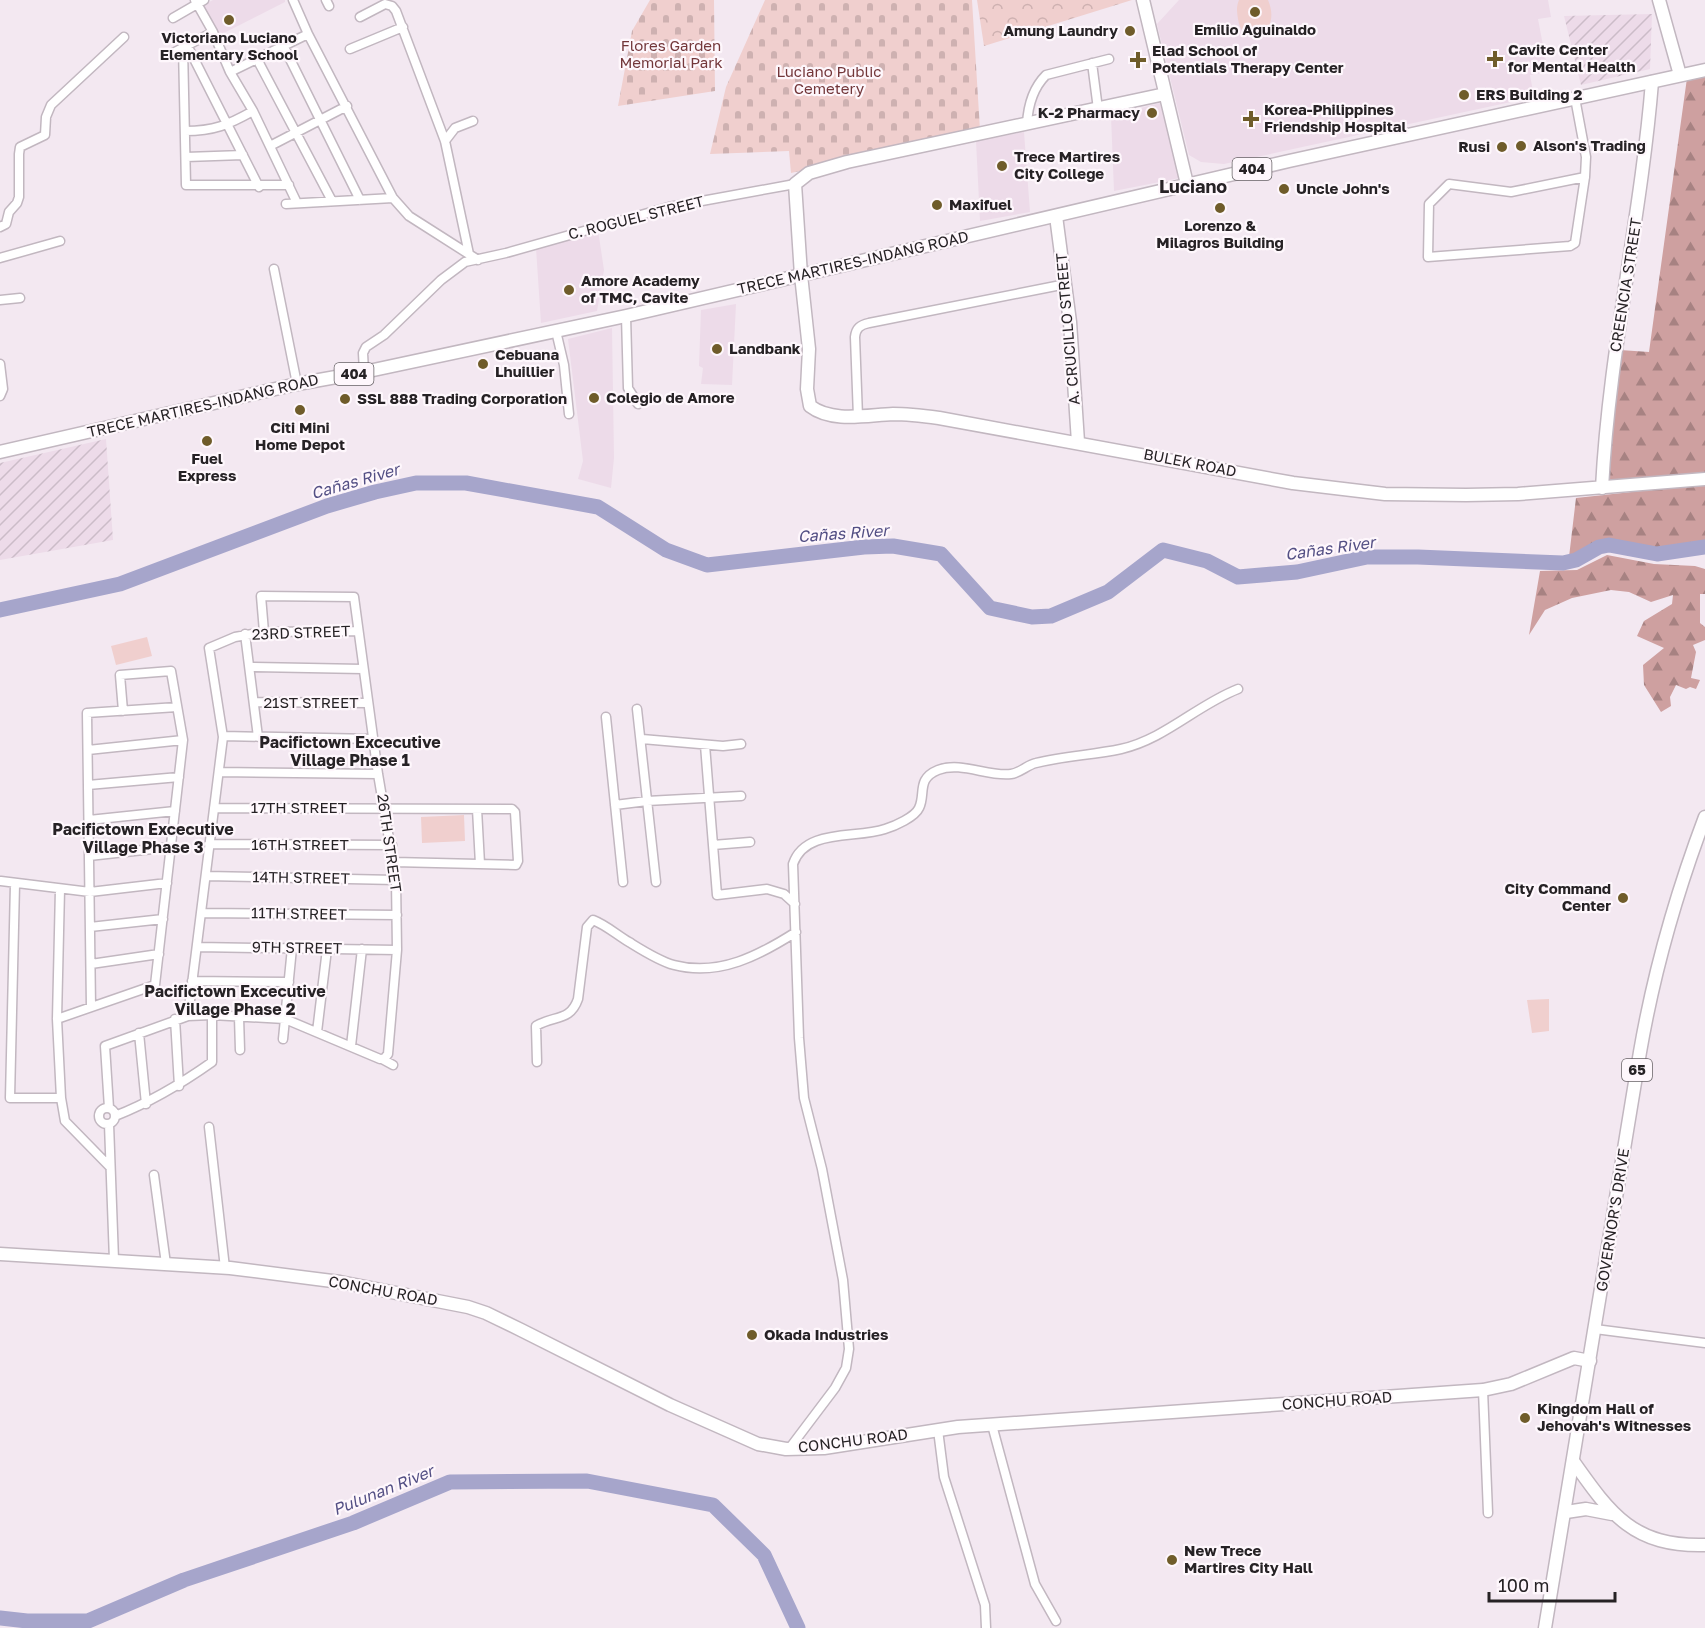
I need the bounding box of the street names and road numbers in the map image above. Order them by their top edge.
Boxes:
road number: 404 [1232,158,1272,180]
street label: C. ROGUEL STREET [566,191,705,243]
street label: CREENCIA STREET [1606,217,1645,353]
street label: TRECE MARTIRES-INDANG ROAD [735,227,970,297]
street label: A. CRUCILLO STREET [1051,252,1083,406]
road number: 404 [334,363,374,385]
street label: TRECE MARTIRES-INDANG ROAD [85,370,320,440]
street label: BULEK ROAD [1142,444,1238,480]
street label: 23RD STREET [251,621,351,643]
street label: 21ST STREET [263,693,359,711]
street label: 26TH STREET [374,793,406,893]
street label: 17TH STREET [251,798,347,816]
street label: 16TH STREET [251,835,349,853]
street label: 14TH STREET [252,867,350,887]
street label: 11TH STREET [251,903,347,923]
street label: 9TH STREET [252,937,342,957]
road number: 65 [1622,1059,1652,1081]
street label: GOVERNOR'S DRIVE [1592,1147,1632,1293]
street label: CONCHU ROAD [327,1272,439,1308]
street label: CONCHU ROAD [1281,1387,1393,1413]
street label: CONCHU ROAD [797,1424,909,1456]

